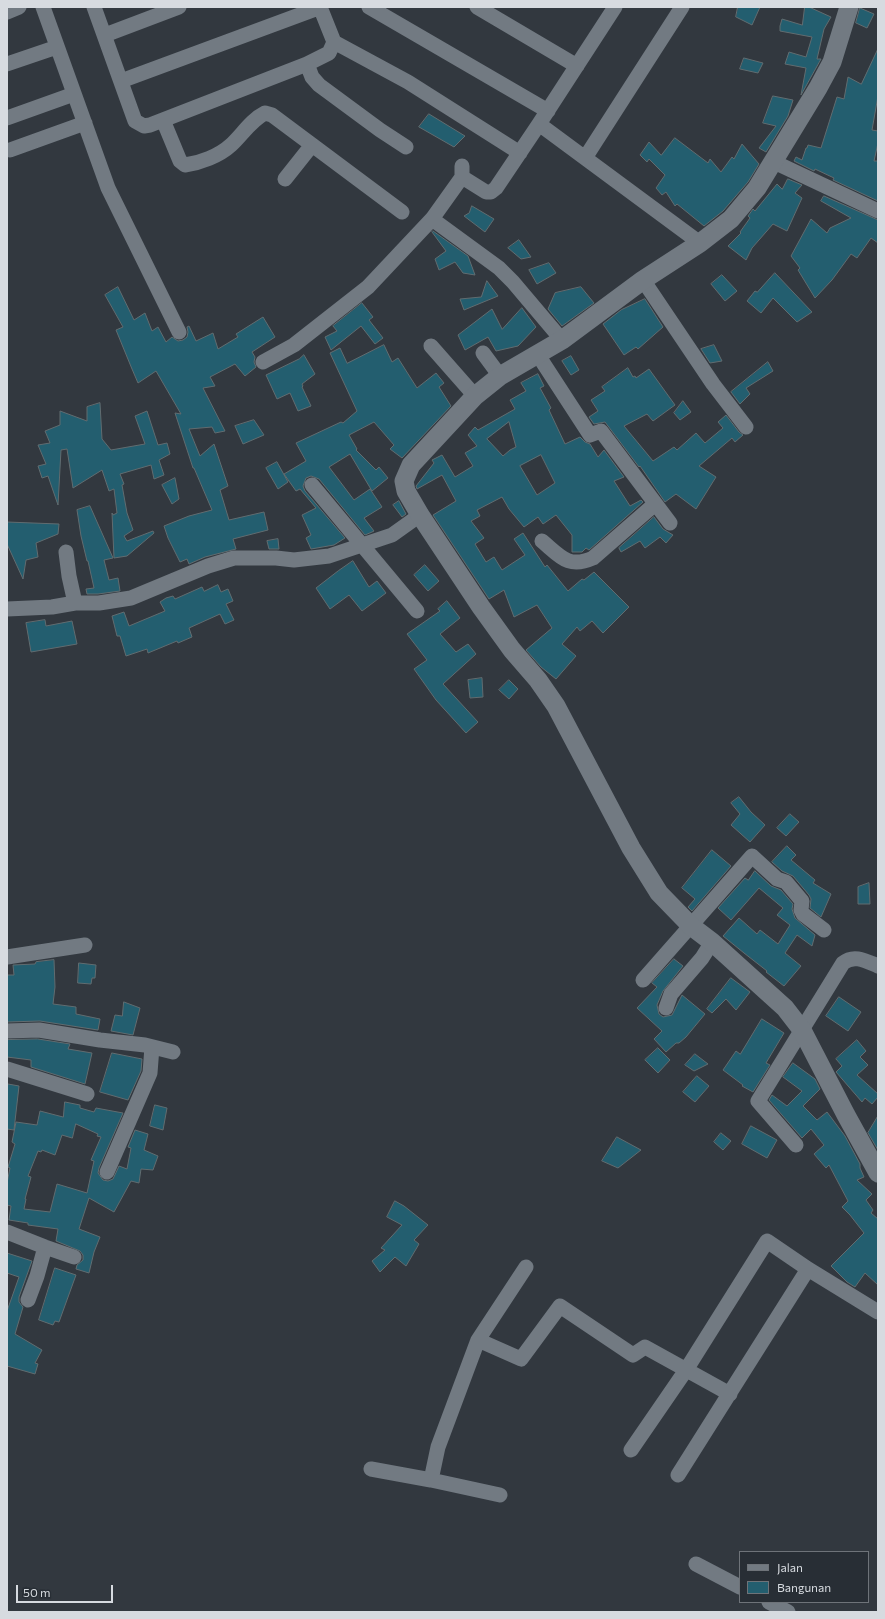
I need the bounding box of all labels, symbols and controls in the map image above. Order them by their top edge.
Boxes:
legend [739,1551,869,1603]
text: Jalan [777,1560,803,1574]
scale bar [18,1577,115,1603]
text: Bangunan [777,1580,831,1594]
text: 50 m [23,1585,51,1599]

